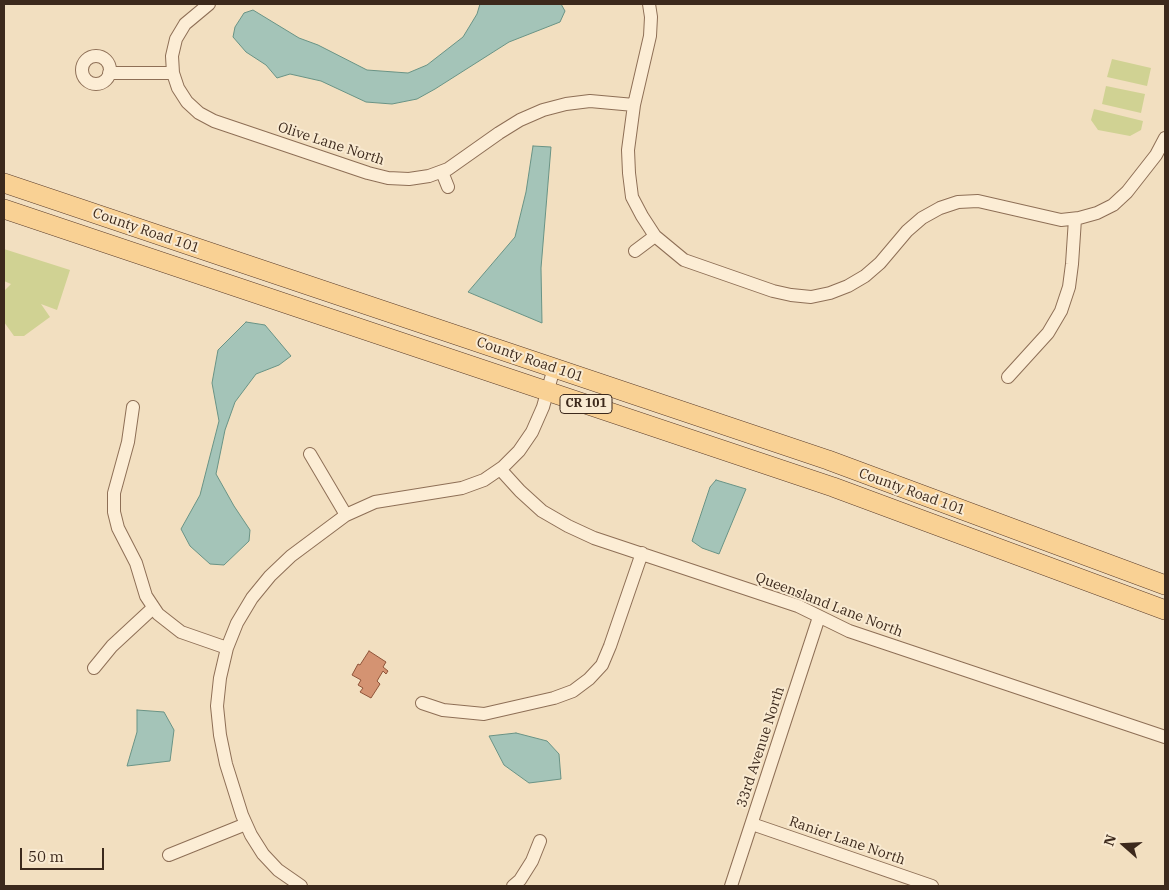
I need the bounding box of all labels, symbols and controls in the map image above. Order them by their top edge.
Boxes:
street label: Olive Lane North [276,119,386,169]
street label: County Road 101 [90,205,202,257]
street label: County Road 101 [474,334,586,386]
road number: CR 101 [560,394,612,414]
street label: County Road 101 [857,465,967,519]
street label: Queensland Lane North [753,569,905,641]
street label: 33rd Avenue North [734,685,788,809]
street label: Ranier Lane North [787,813,907,869]
north arrow [1099,820,1149,870]
text: N [1100,832,1120,848]
scale bar [22,838,106,870]
text: 50 m [28,847,64,866]

